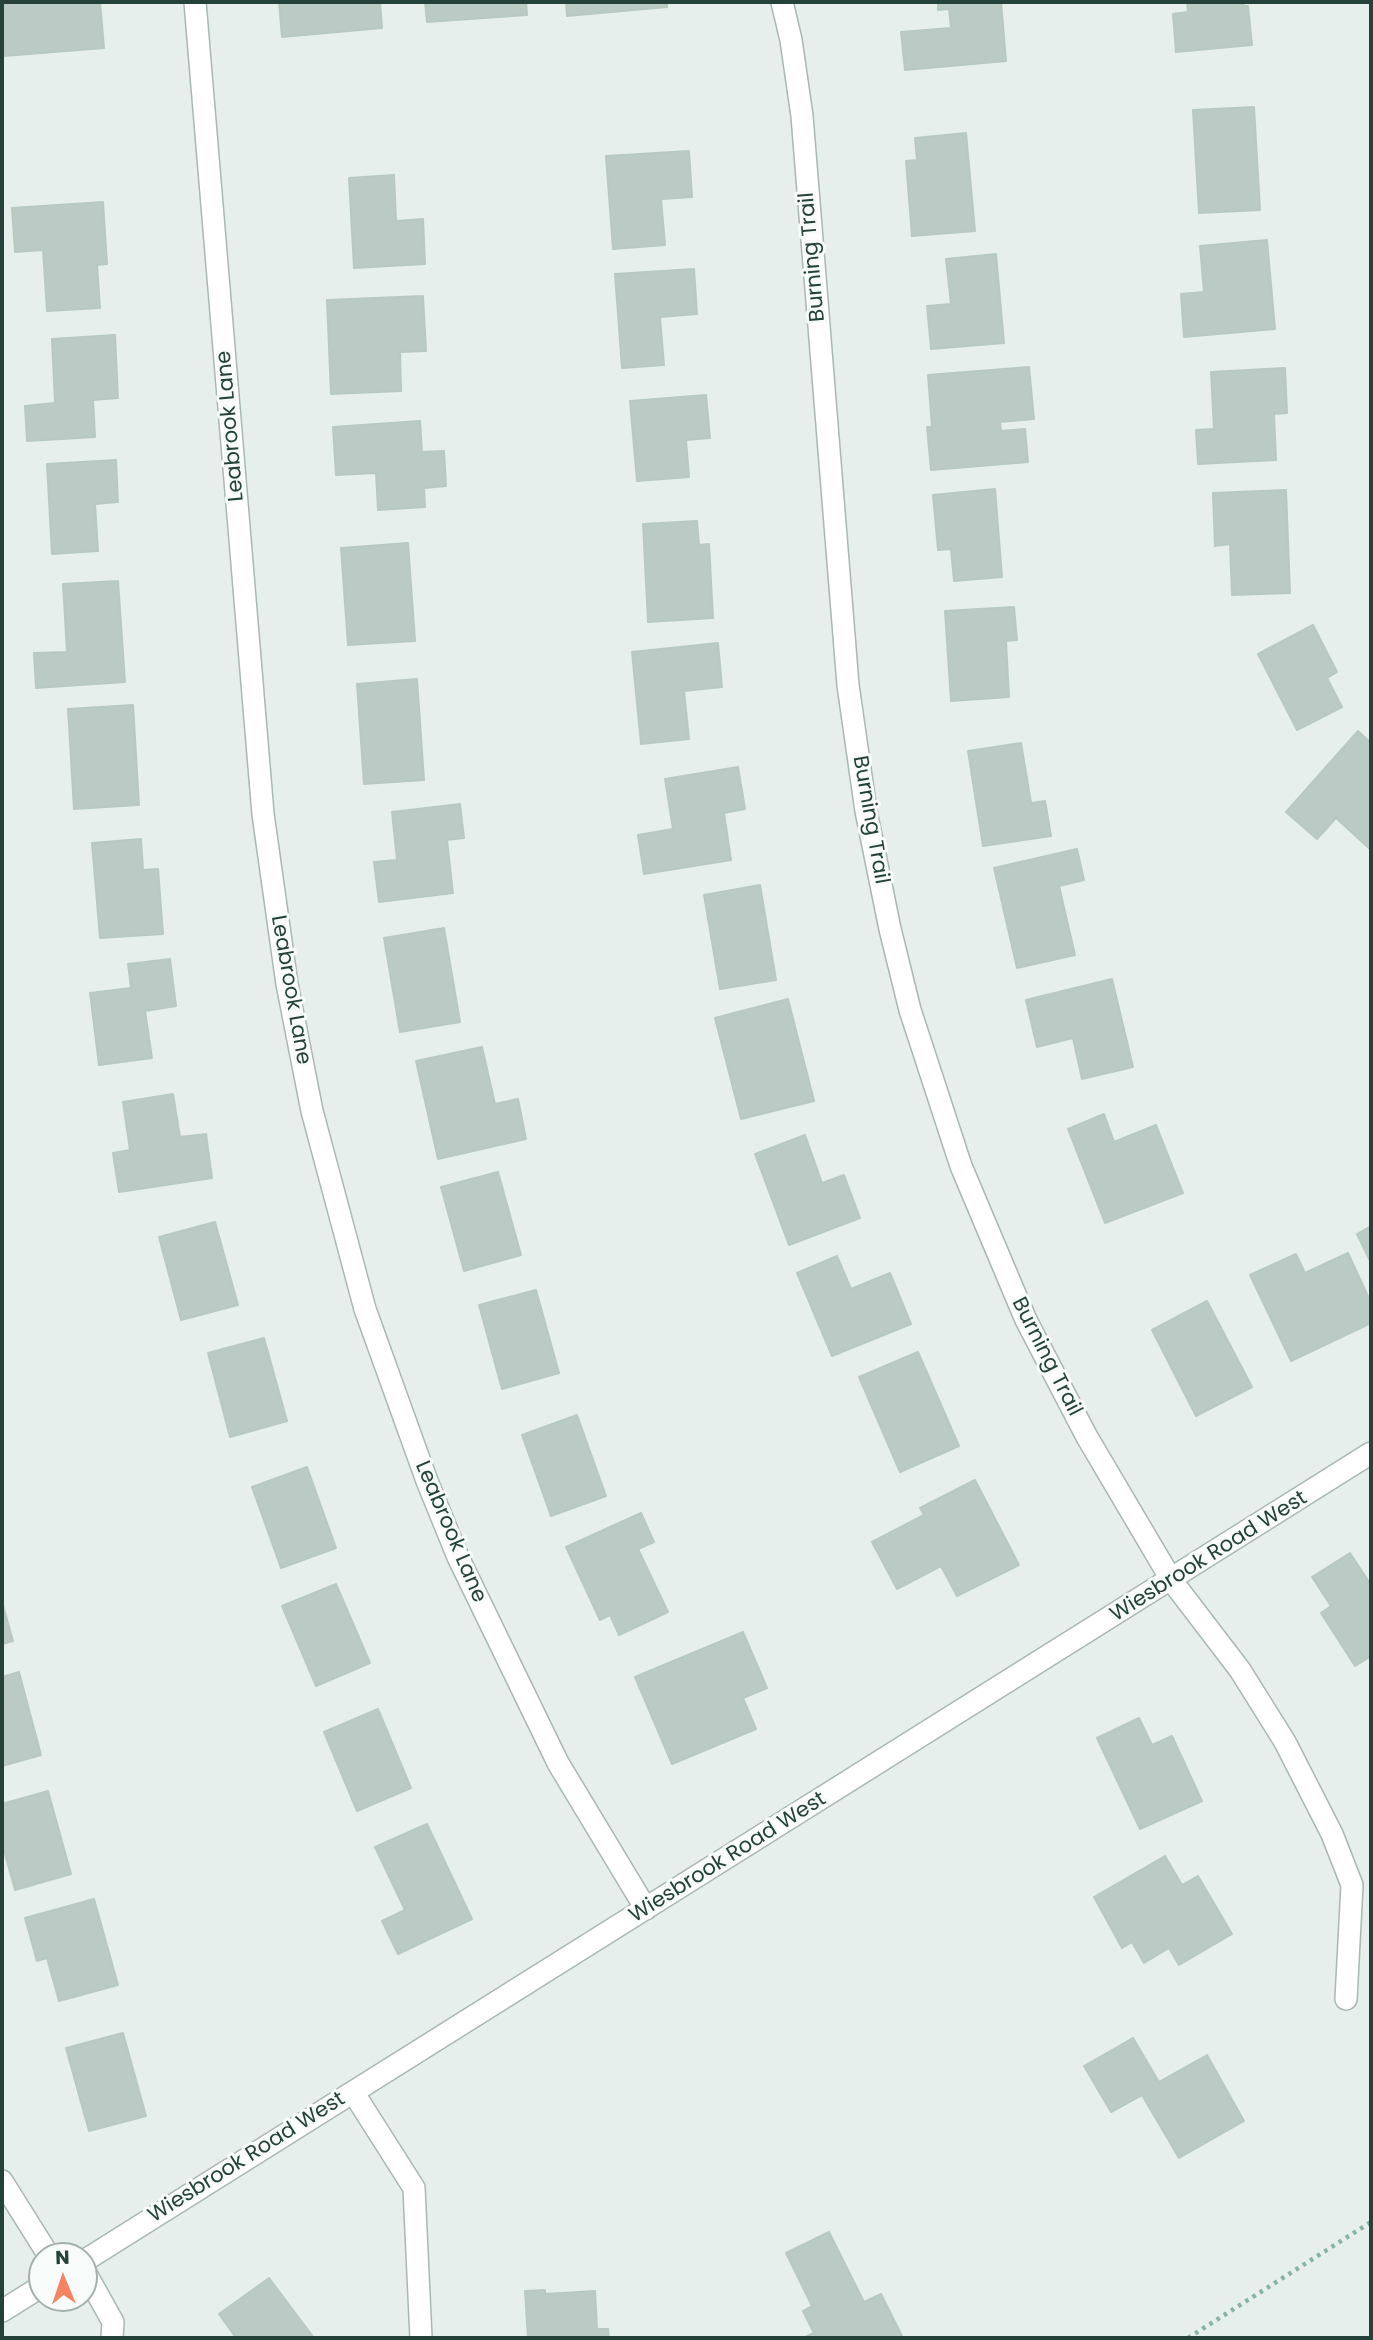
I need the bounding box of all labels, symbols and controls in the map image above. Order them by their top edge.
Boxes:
street label: Burning Trail [795,191,831,323]
street label: Leabrook Lane [212,350,250,502]
street label: Burning Trail [846,754,894,886]
street label: Leabrook Lane [264,913,316,1067]
street label: Burning Trail [1005,1293,1087,1421]
street label: Leabrook Lane [409,1457,491,1607]
street label: Wiesbrook Road West [1106,1486,1312,1628]
street label: Wiesbrook Road West [625,1787,831,1929]
street label: Wiesbrook Road West [144,2087,350,2229]
north arrow [28,2242,98,2312]
text: N [55,2244,70,2271]

